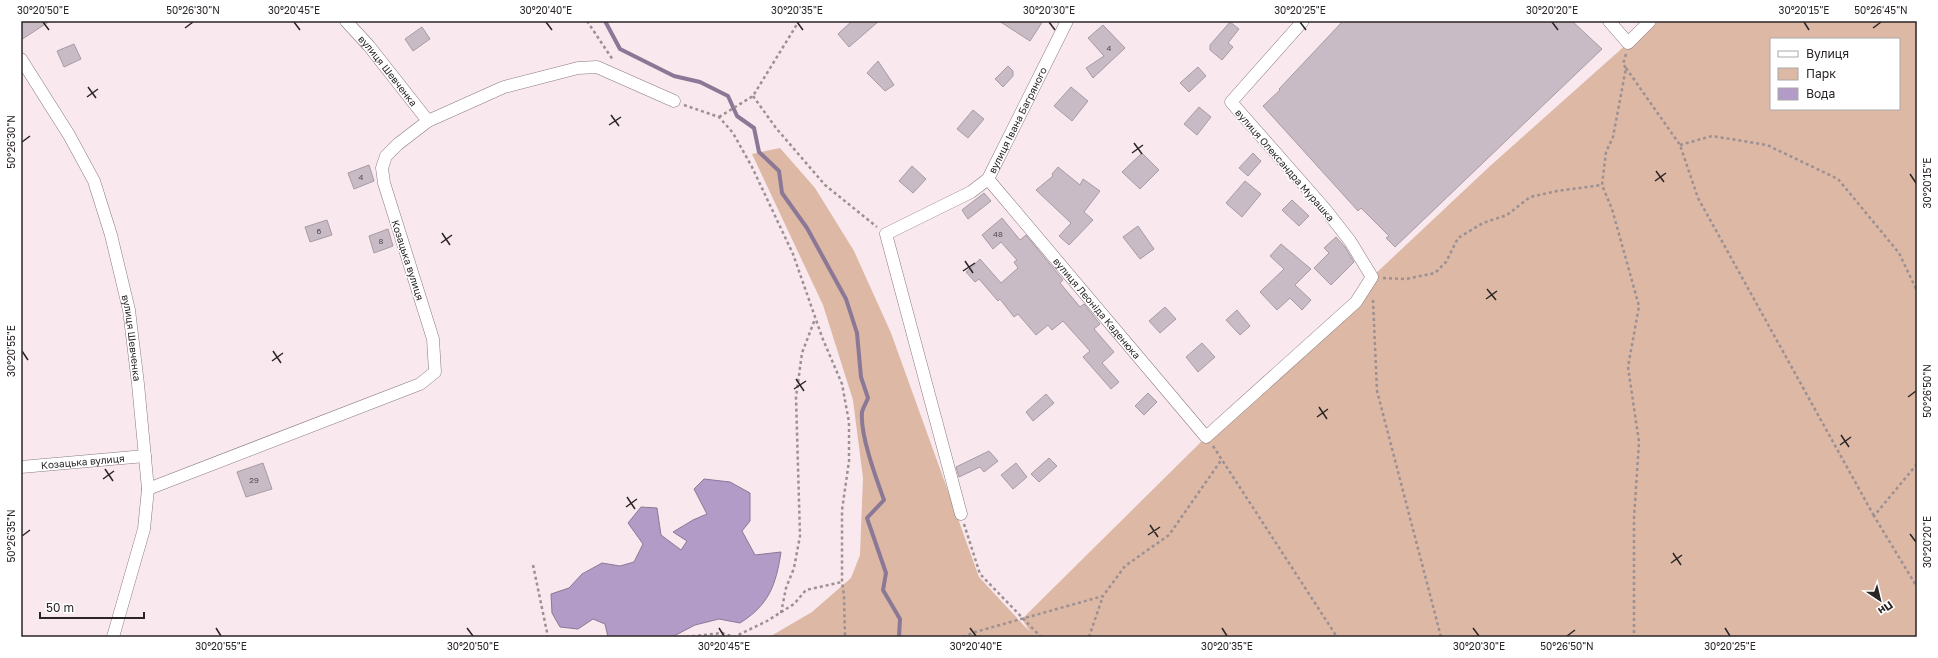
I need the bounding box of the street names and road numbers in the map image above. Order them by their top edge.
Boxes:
street label: вулиця Шевченка [356,33,420,108]
street label: вулиця Івана Багряного [986,65,1049,175]
street label: вулиця Олександра Мурашка [1233,107,1337,223]
street label: Козацька вулиця [389,218,427,302]
street label: вулиця Леоніда Каденюка [1051,255,1143,361]
street label: вулиця Шевченка [120,293,144,382]
street label: Козацька вулиця [40,452,125,471]

